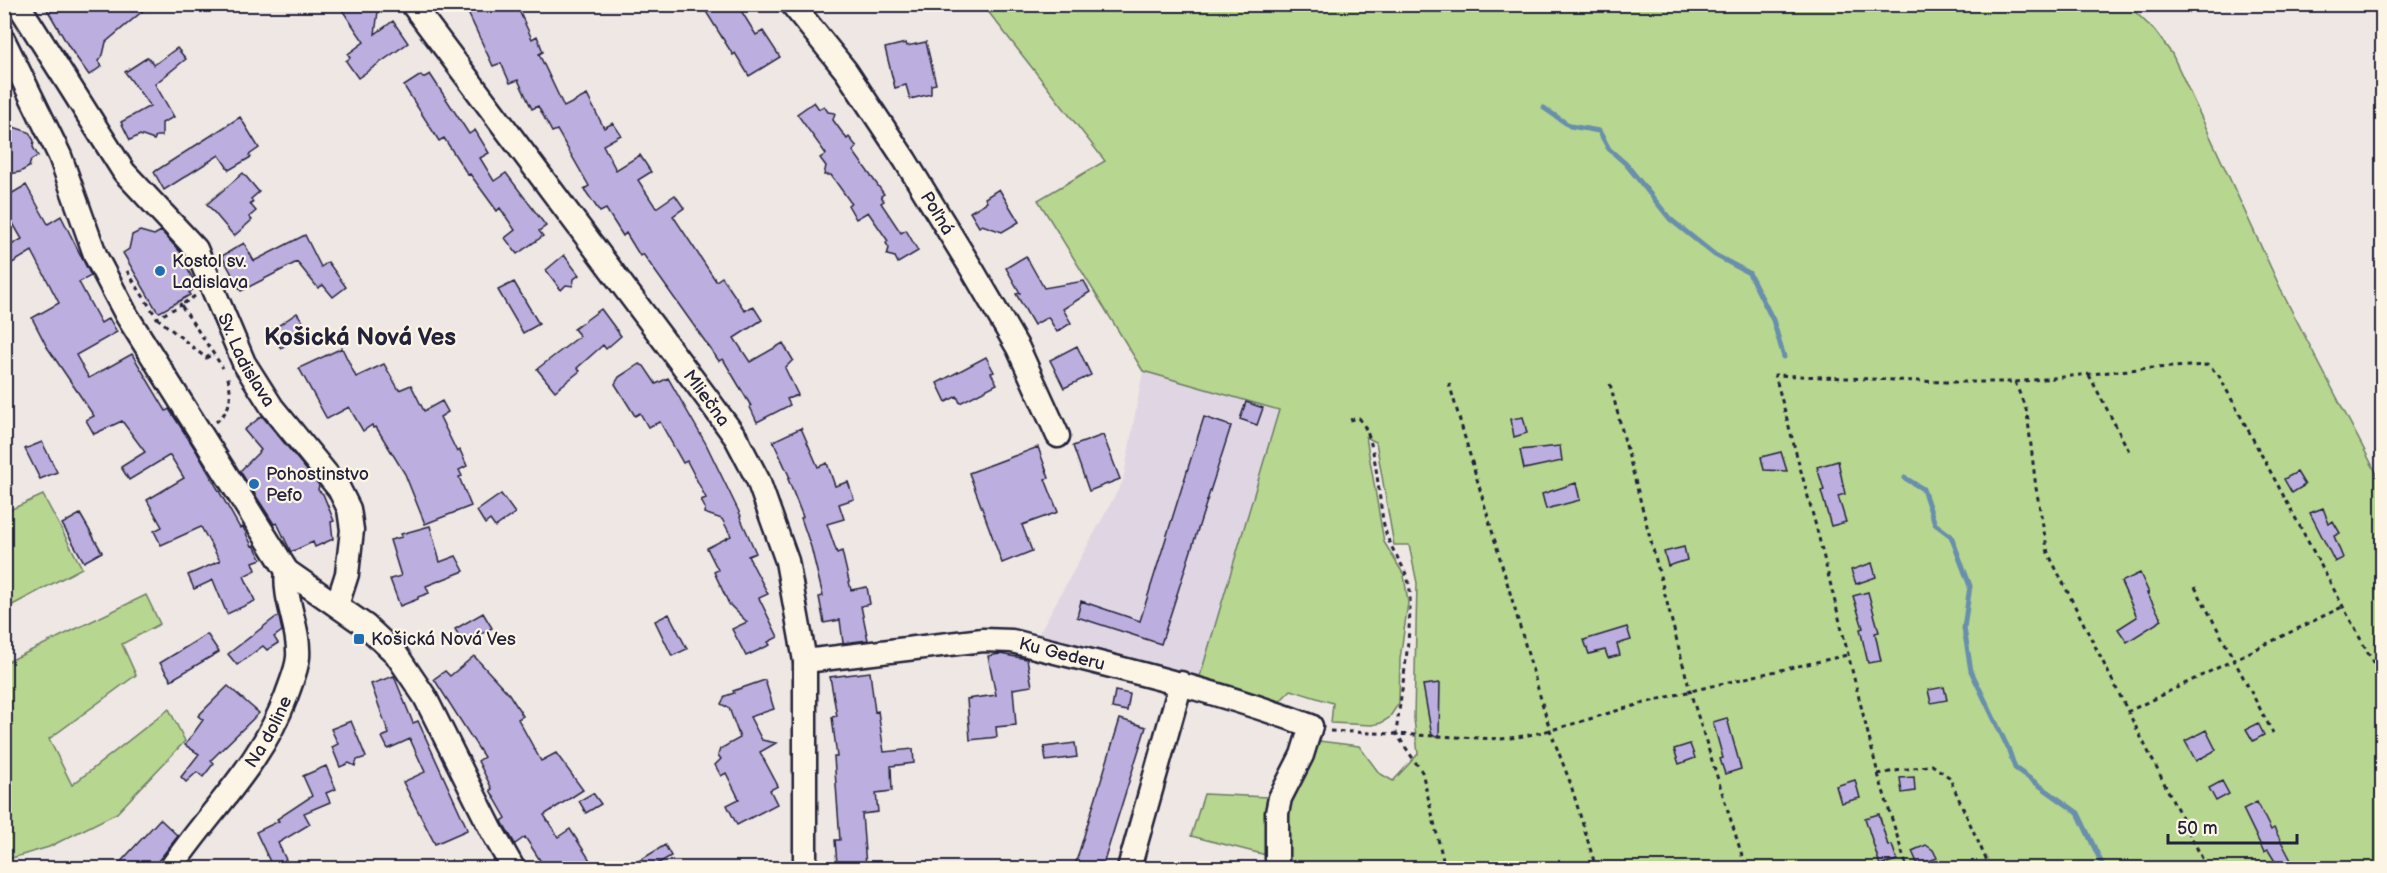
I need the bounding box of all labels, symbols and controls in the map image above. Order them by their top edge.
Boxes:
street label: Poľná [916,188,958,239]
place label: Kostol sv. Ladislava [172,251,248,293]
marker: Kostol sv. Ladislava [153,264,167,278]
street label: Sv. Ladislava [213,310,279,411]
district label: Košická Nová Ves [264,323,456,352]
street label: Mliečna [679,366,734,430]
place label: Pohostinstvo Pefo [266,464,369,506]
marker: Pohostinstvo Pefo [247,477,261,491]
place label: Košická Nová Ves [371,629,516,650]
marker: Košická Nová Ves [352,632,366,646]
street label: Ku Gederu [1017,633,1107,675]
street label: Na doline [241,693,296,772]
scale bar [2168,807,2297,845]
text: 50 m [2177,818,2218,839]

